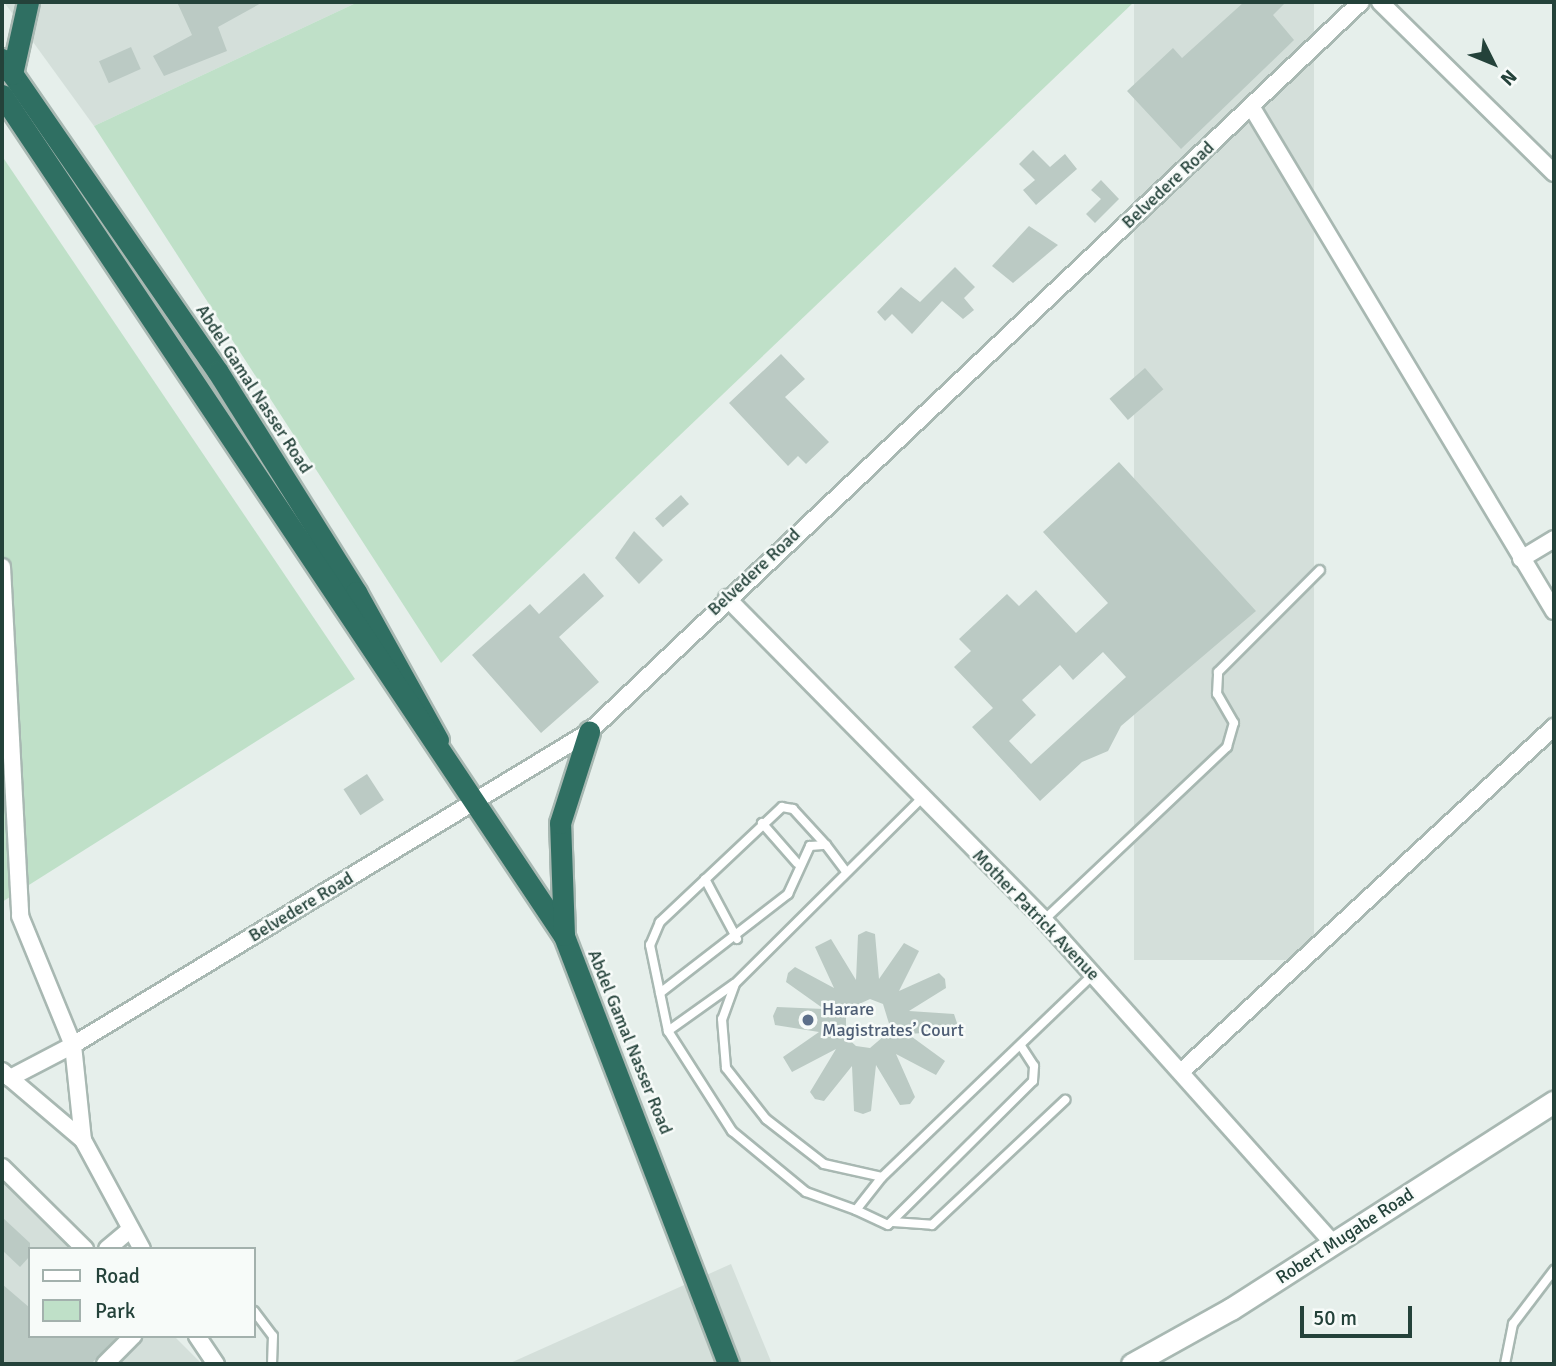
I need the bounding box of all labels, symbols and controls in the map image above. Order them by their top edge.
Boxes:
north arrow [1458,28,1528,98]
text: N [1495,64,1522,90]
street label: Belvedere Road [1117,137,1219,233]
street label: Abdel Gamal Nasser Road [191,301,317,477]
street label: Belvedere Road [703,524,805,620]
street label: Mother Patrick Avenue [968,845,1104,985]
street label: Belvedere Road [245,867,357,947]
street label: Abdel Gamal Nasser Road [583,947,677,1137]
place label: Harare Magistrates’ Court [822,999,964,1042]
marker: Harare Magistrates’ Court [800,1012,816,1028]
street label: Robert Mugabe Road [1272,1183,1418,1289]
legend [28,1247,256,1338]
text: Road [95,1263,140,1289]
scale bar [1304,1292,1416,1336]
text: Park [95,1298,135,1324]
text: 50 m [1313,1305,1357,1331]

